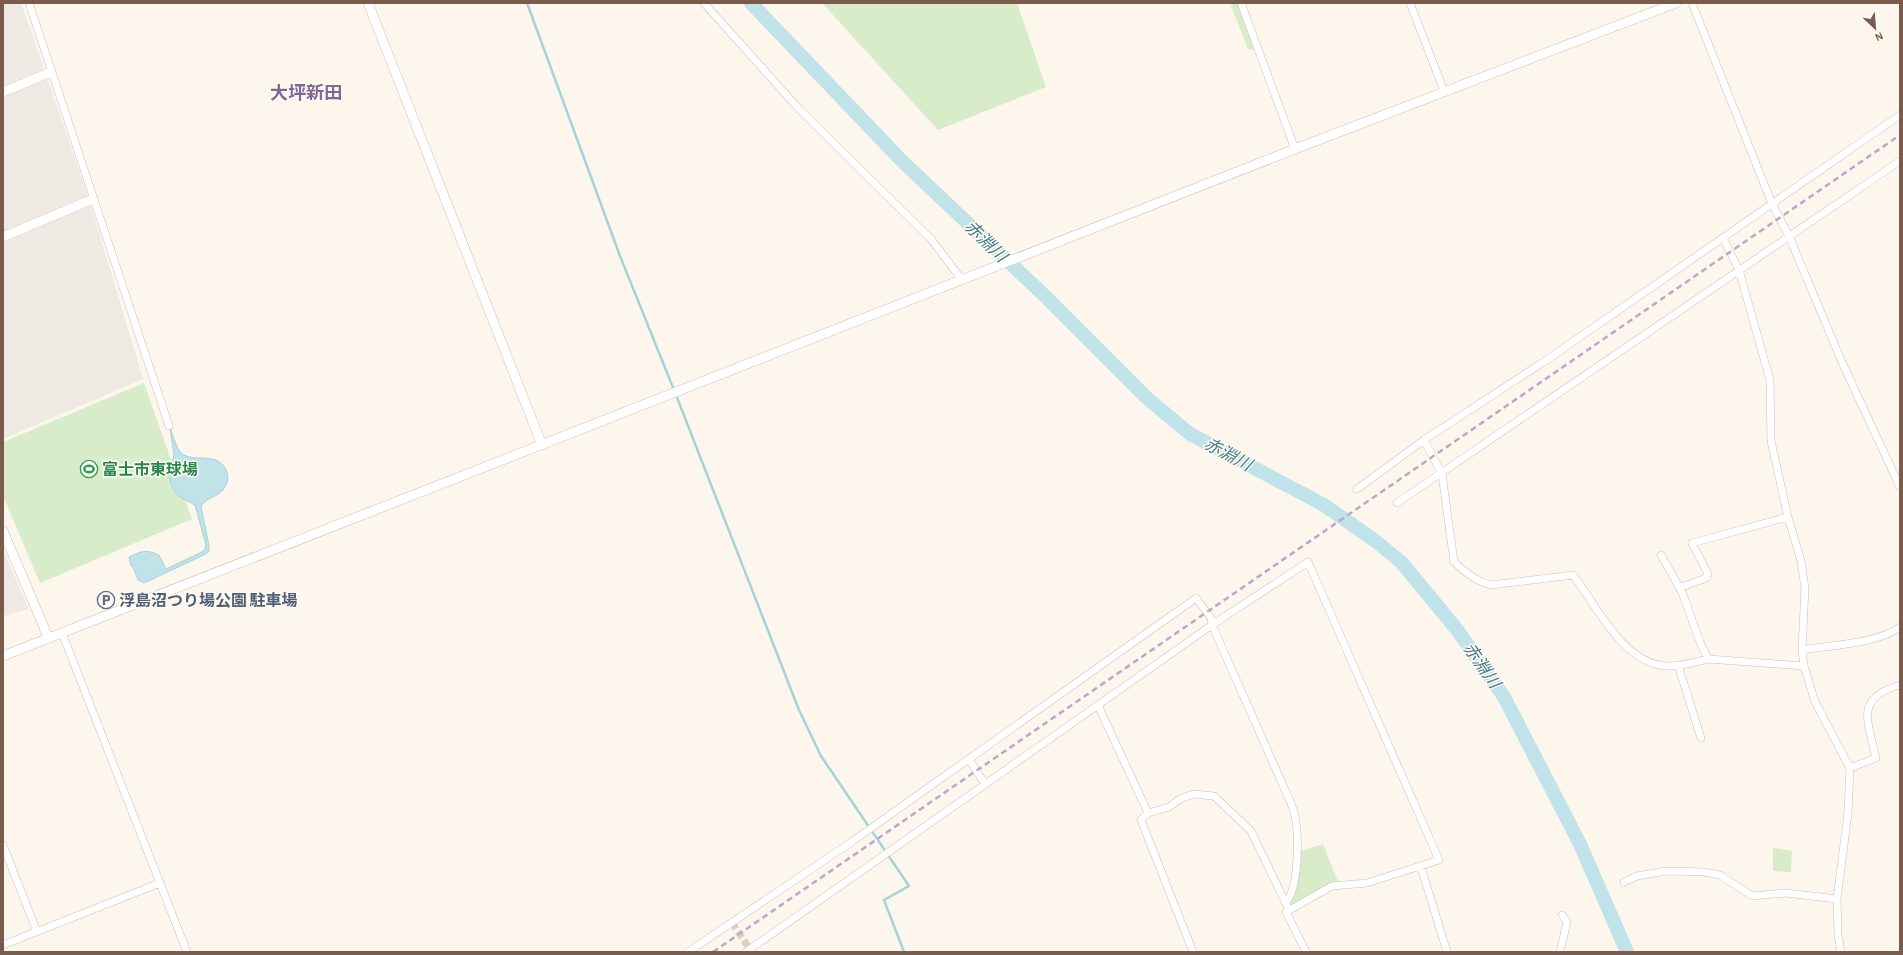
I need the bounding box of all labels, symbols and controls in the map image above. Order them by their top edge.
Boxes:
north arrow [1855,8,1895,48]
text: N [1873,30,1885,43]
district label: 大坪新田 [270,83,342,103]
water label: 赤淵川 [961,217,1012,267]
water label: 赤淵川 [1201,434,1257,475]
sports icon: 富士市東球場 [79,459,99,479]
place label: 富士市東球場 [102,461,198,478]
parking icon: 浮島沼つり場公園 駐車場 [96,590,116,610]
place label: 浮島沼つり場公園 駐車場 [119,592,297,609]
water label: 赤淵川 [1460,639,1505,693]

